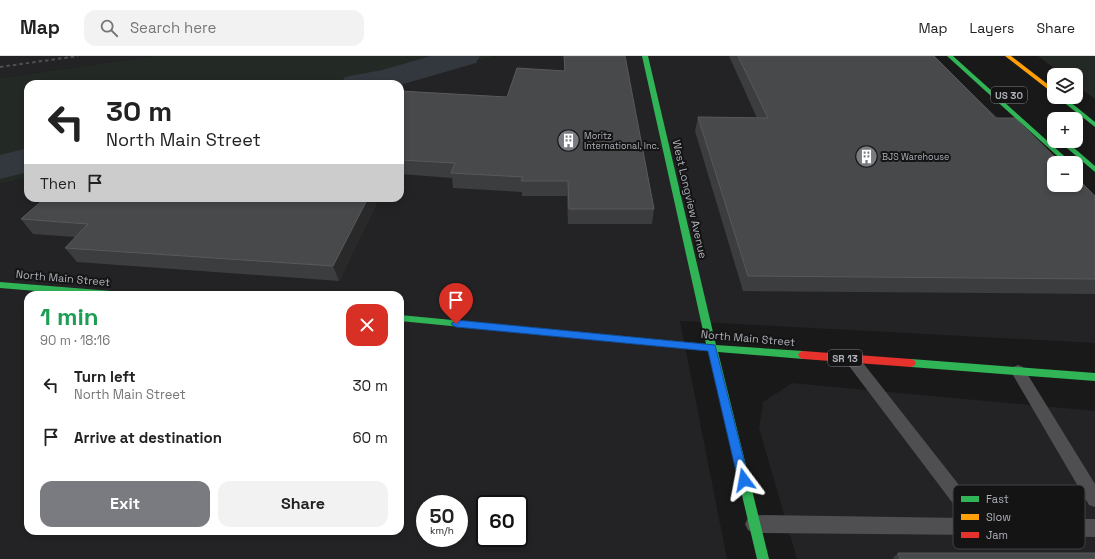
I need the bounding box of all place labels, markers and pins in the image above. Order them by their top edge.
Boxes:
building icon: Moritz International, Inc. [555,128,581,154]
place label: Moritz International, Inc. [584,130,659,152]
building icon: BJS Warehouse [853,144,879,170]
place label: BJS Warehouse [882,151,949,163]
pin [439,283,473,324]

